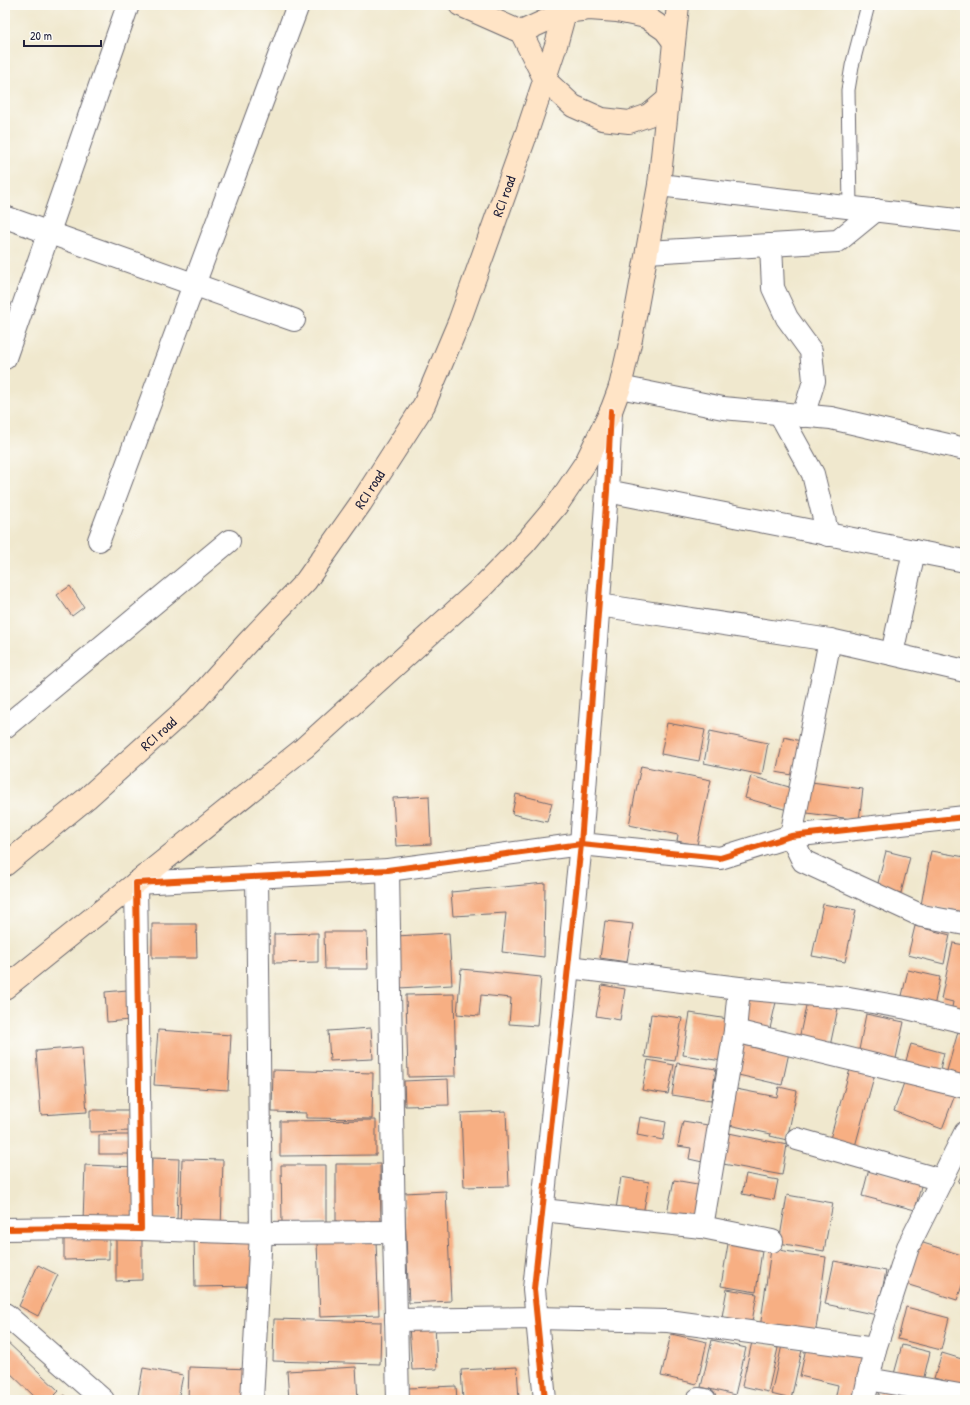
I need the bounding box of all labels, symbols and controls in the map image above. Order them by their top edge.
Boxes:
scale bar [24,22,101,48]
text: 20 m [30,27,52,44]
street label: RCI road [487,172,520,219]
street label: RCI road [350,466,389,513]
street label: RCI road [136,712,181,755]

